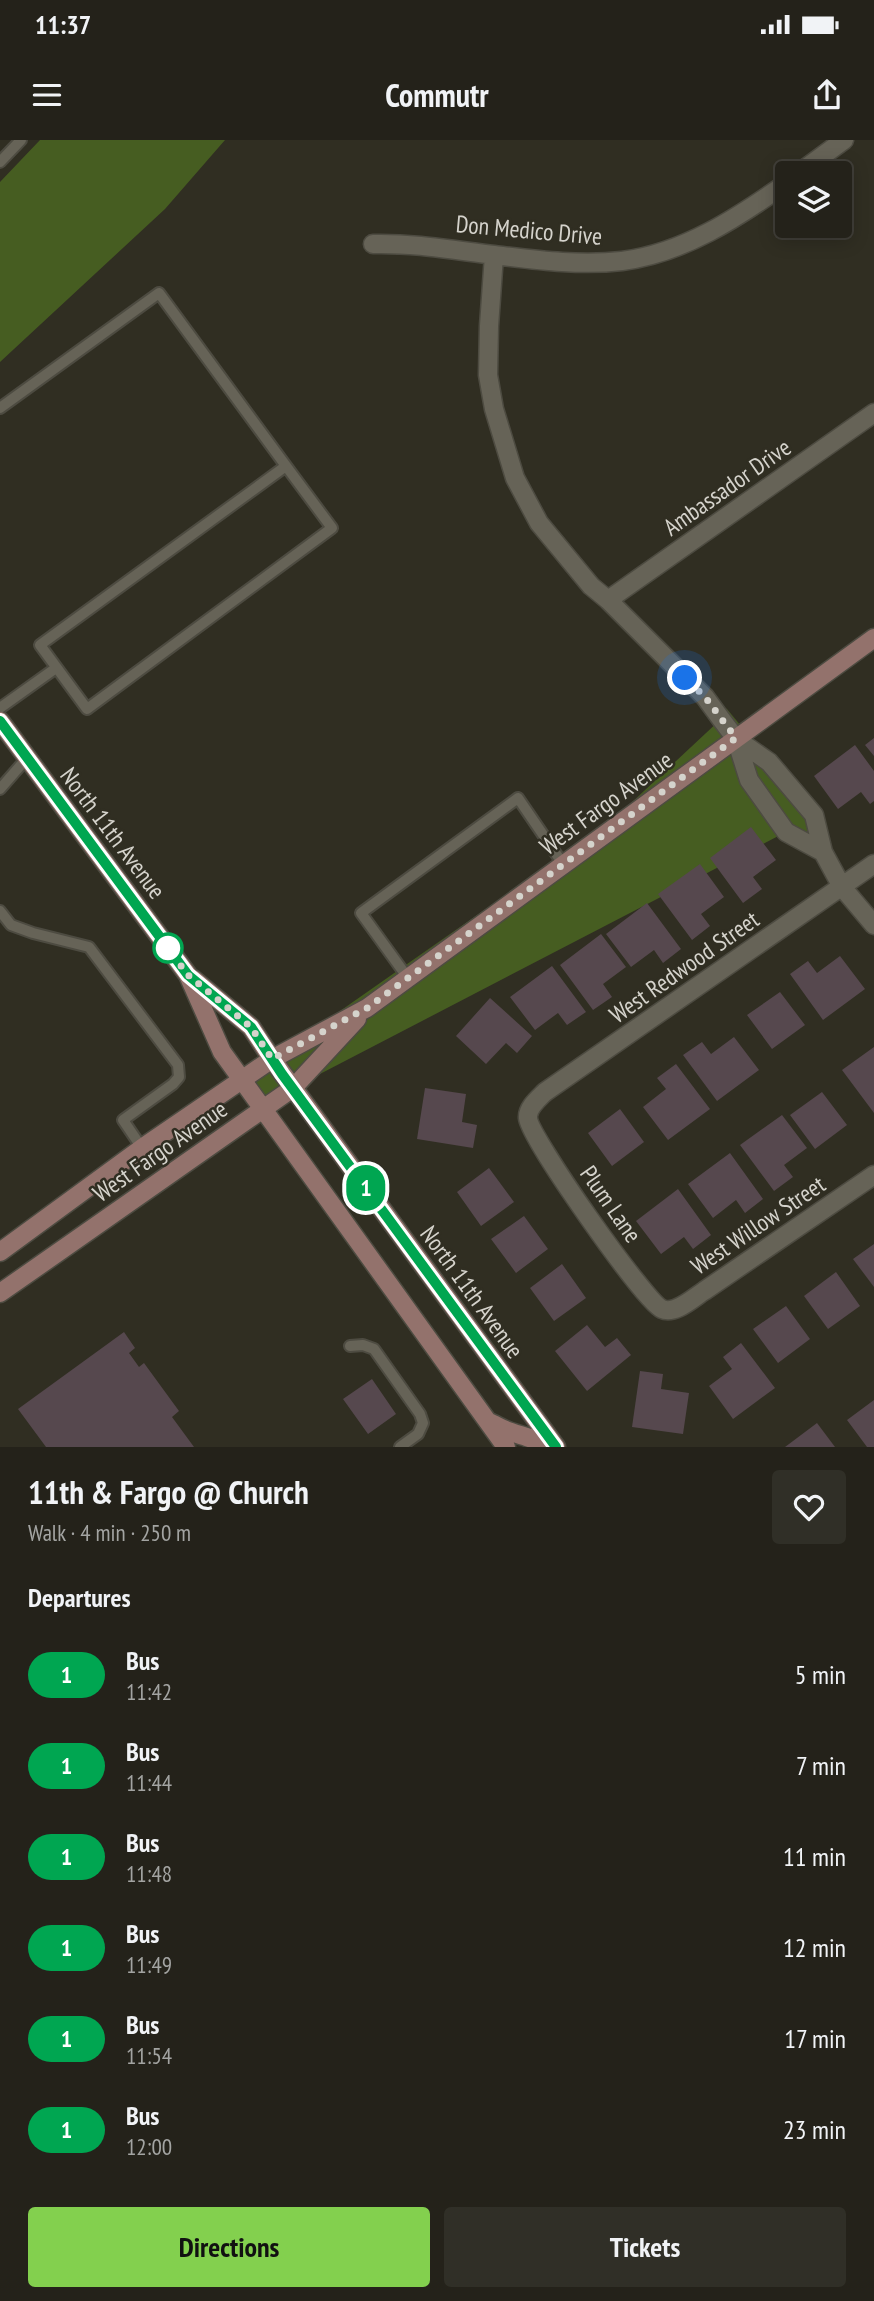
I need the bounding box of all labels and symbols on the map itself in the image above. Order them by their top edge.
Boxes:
street label: Don Medico Drive [455,208,603,252]
street label: Ambassador Drive [657,432,797,542]
your location [667,660,702,695]
street label: West Fargo Avenue [533,744,679,862]
street label: North 11th Avenue [54,761,172,905]
street label: West Redwood Street [603,904,765,1030]
unlabelled marker [153,933,183,963]
street label: West Fargo Avenue [87,1093,233,1209]
street label: Plum Lane [573,1159,649,1249]
line badge: 1 [343,1165,389,1211]
street label: West Willow Street [685,1168,832,1281]
street label: North 11th Avenue [413,1220,531,1364]

